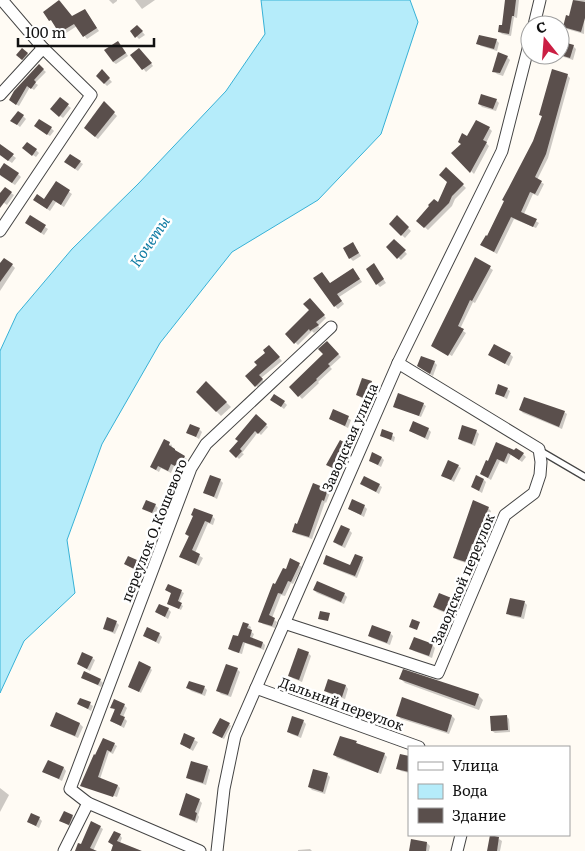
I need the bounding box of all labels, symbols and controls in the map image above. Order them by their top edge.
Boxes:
scale bar [18,15,154,47]
north arrow [520,15,570,65]
text: С [533,16,549,38]
text: 100 m [25,20,66,43]
water label: Кочеты [123,210,175,271]
street label: Заводская улица [316,379,382,495]
street label: переулок О.Кошевого [115,455,191,605]
street label: Заводской переулок [425,509,499,648]
street label: Дальний переулок [277,671,408,735]
legend [408,746,570,836]
text: Улица [452,753,500,776]
text: Вода [452,778,489,801]
text: Здание [452,803,506,826]

